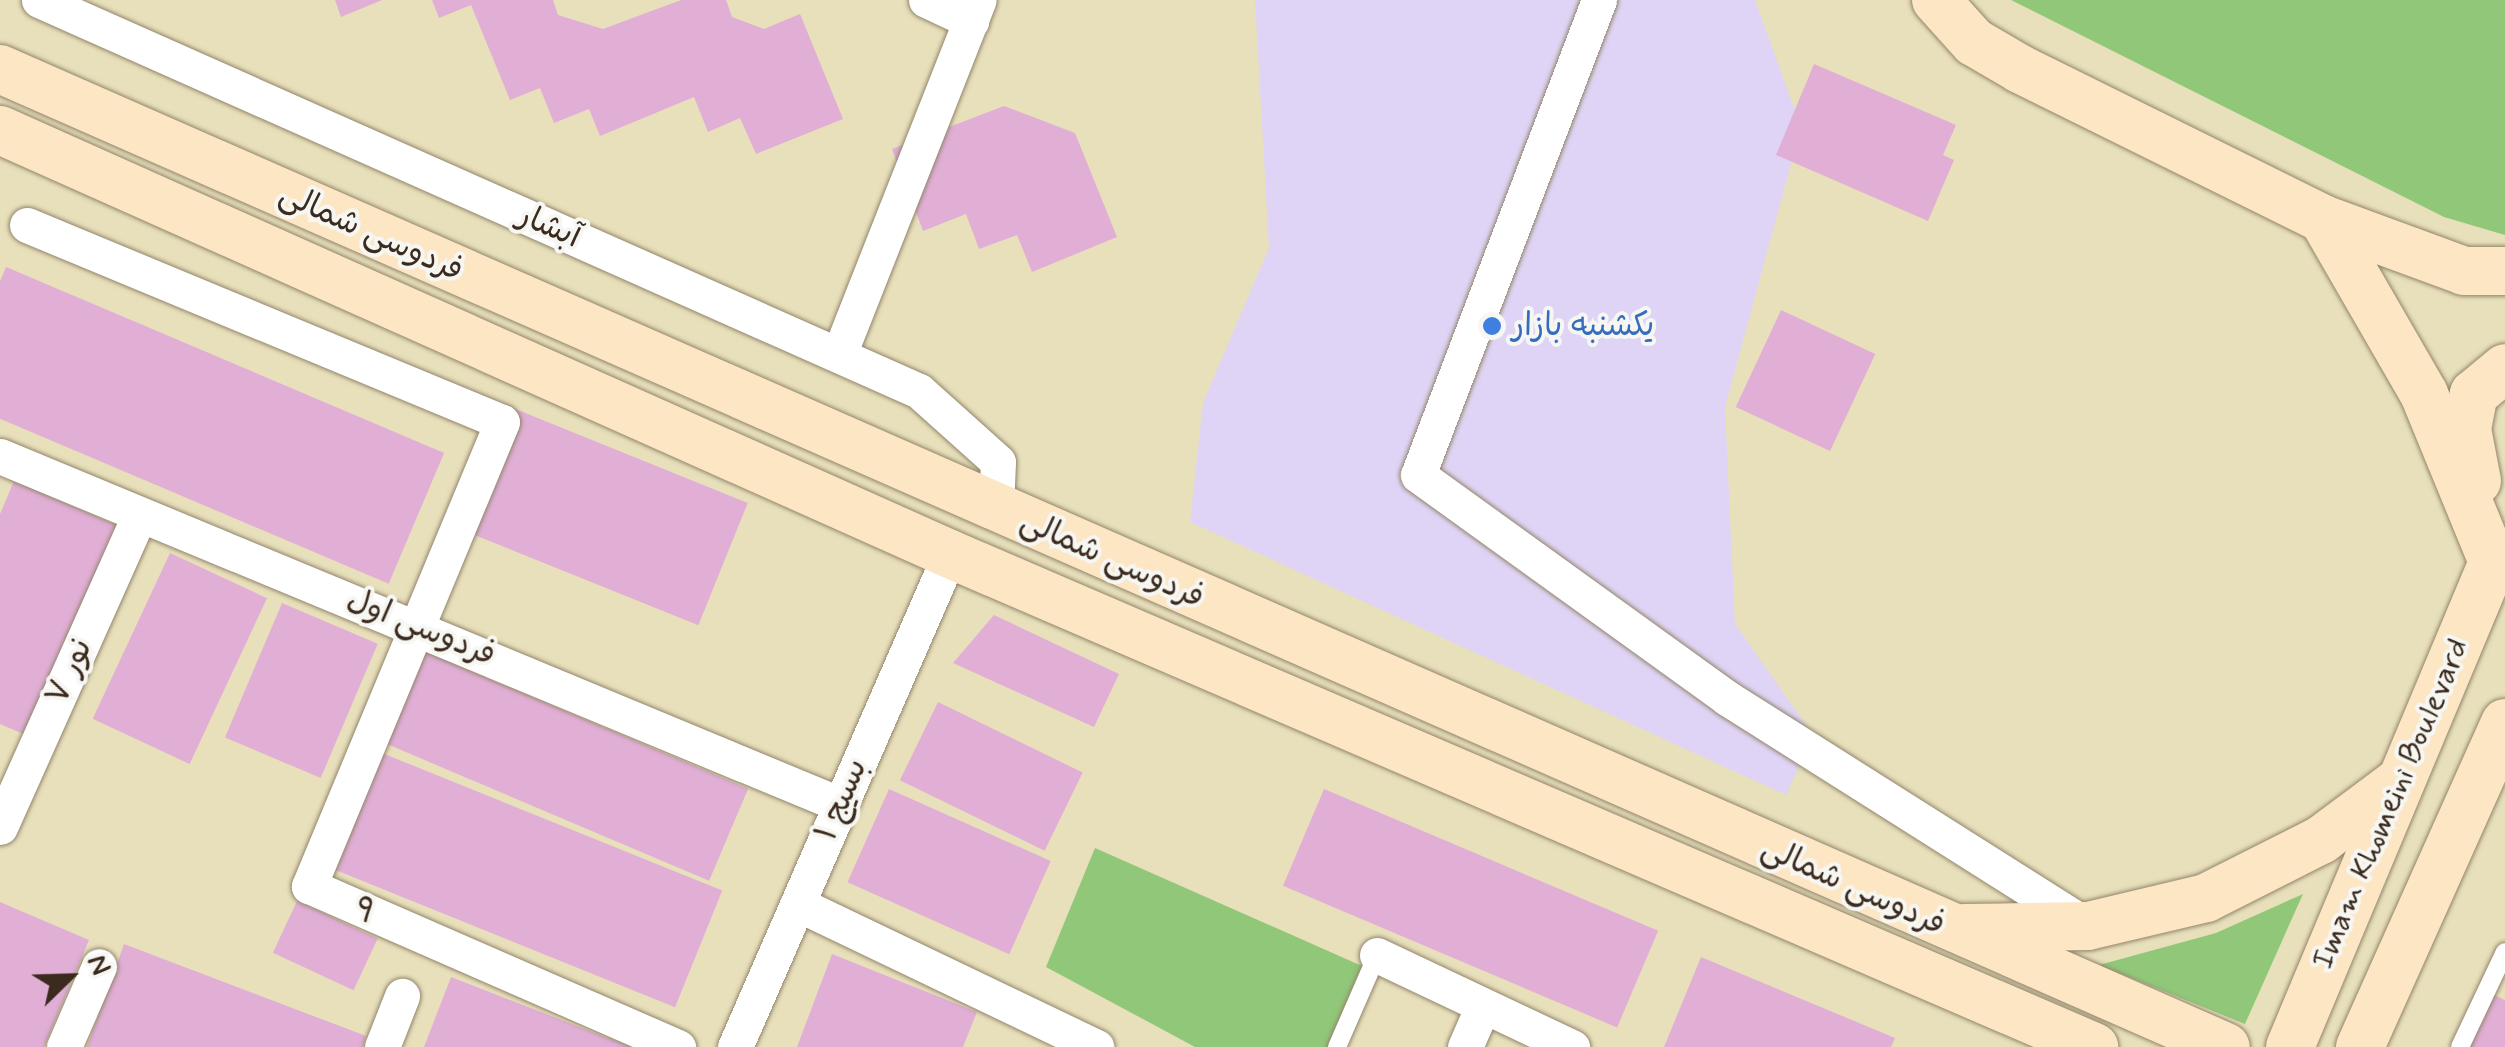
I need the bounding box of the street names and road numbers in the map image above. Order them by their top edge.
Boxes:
street label: فردوسی شمالی [273,175,469,291]
street label: آبشار [512,197,586,257]
street label: فردوسی شمالی [1014,502,1210,618]
street label: فردوسی اول [341,581,501,675]
street label: نور ۷ [39,633,101,711]
street label: Imam Khomeini Boulevard [2304,633,2478,975]
street label: بسیج ۱ [808,753,876,847]
street label: فردوسی شمالی [1755,829,1951,945]
street label: ۹ [347,890,381,934]

